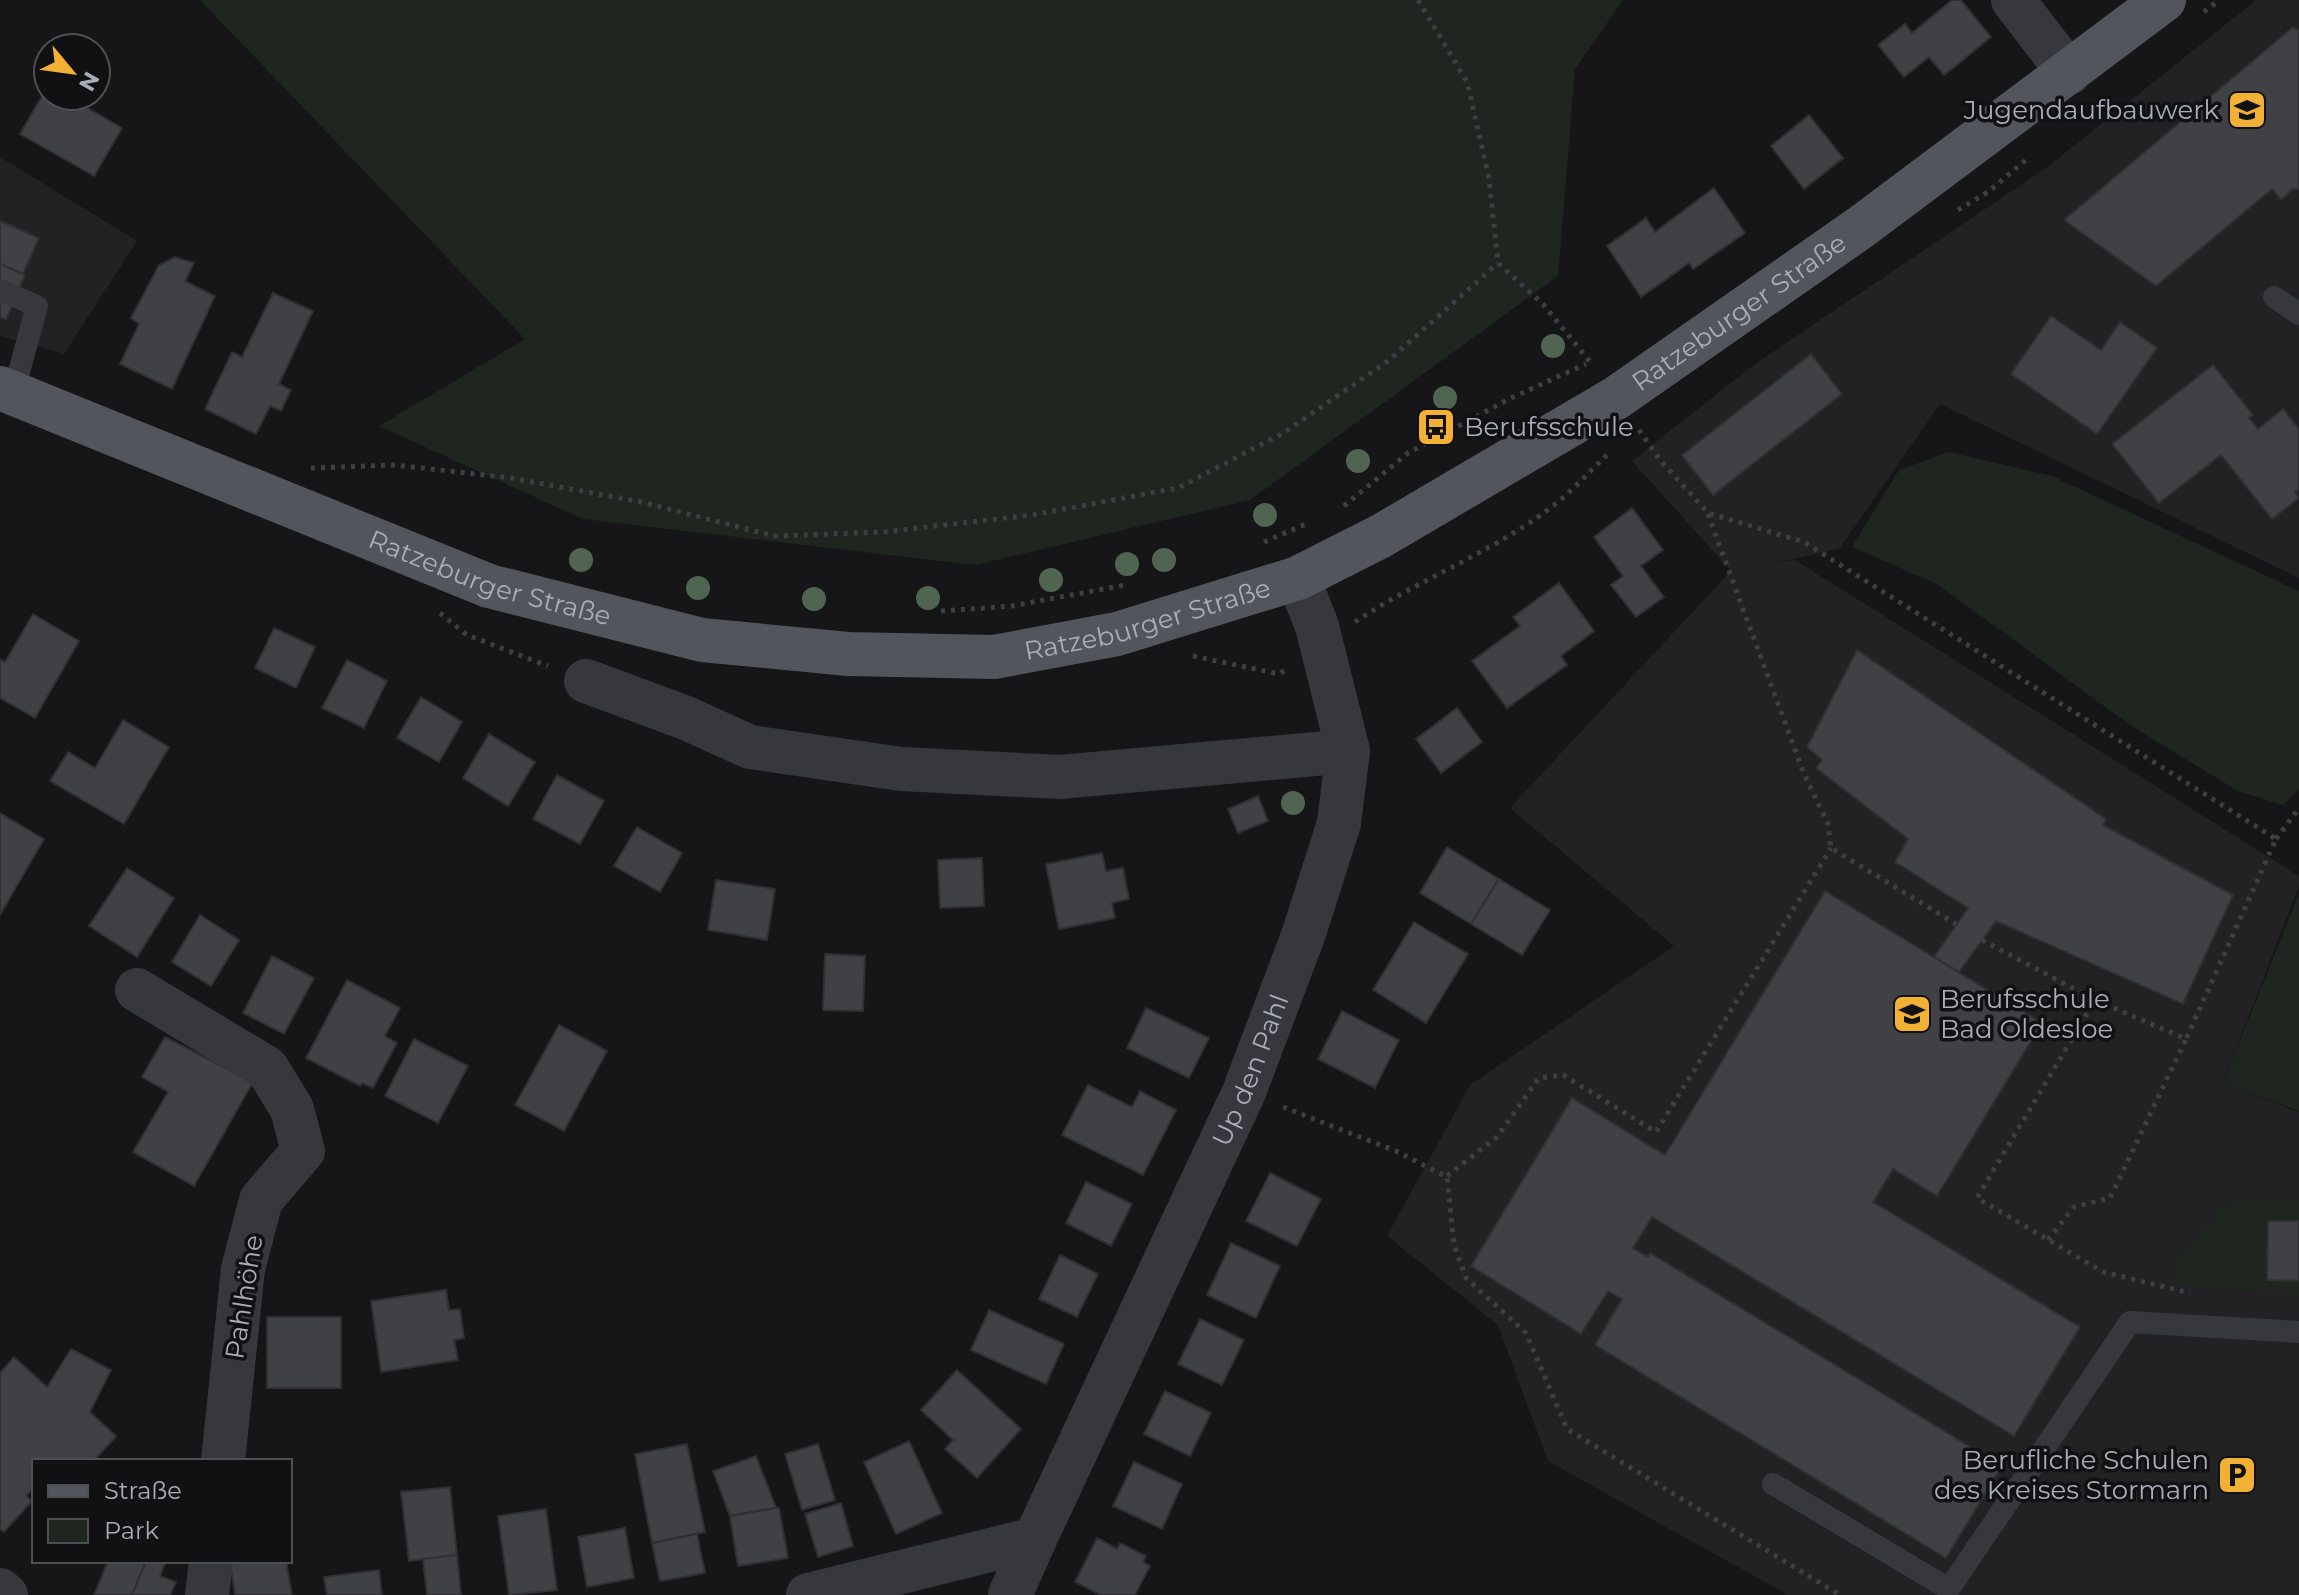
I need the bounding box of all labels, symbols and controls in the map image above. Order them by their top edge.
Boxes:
north arrow [32,32,112,112]
text: N [73,67,105,96]
school or university icon: Jugendaufbauwerk [2226,89,2268,131]
place label: Jugendaufbauwerk [1963,94,2219,126]
street label: Ratzeburger Straße [1626,226,1852,398]
bus stop icon: Berufsschule [1415,406,1457,448]
place label: Berufsschule [1464,411,1634,443]
street label: Ratzeburger Straße [364,523,614,632]
street label: Ratzeburger Straße [1022,572,1274,667]
place label: Berufsschule Bad Oldesloe [1940,983,2113,1045]
street label: Up den Pahl [1205,990,1295,1151]
school or university icon: Berufsschule Bad Oldesloe [1891,993,1933,1035]
street label: Pahlhöhe [218,1233,270,1361]
place label: Berufliche Schulen des Kreises Stormarn [1934,1444,2209,1506]
parking icon: Berufliche Schulen des Kreises Stormarn [2216,1454,2258,1496]
legend [32,1459,292,1563]
text: Straße [104,1476,182,1505]
text: Park [104,1516,159,1545]

